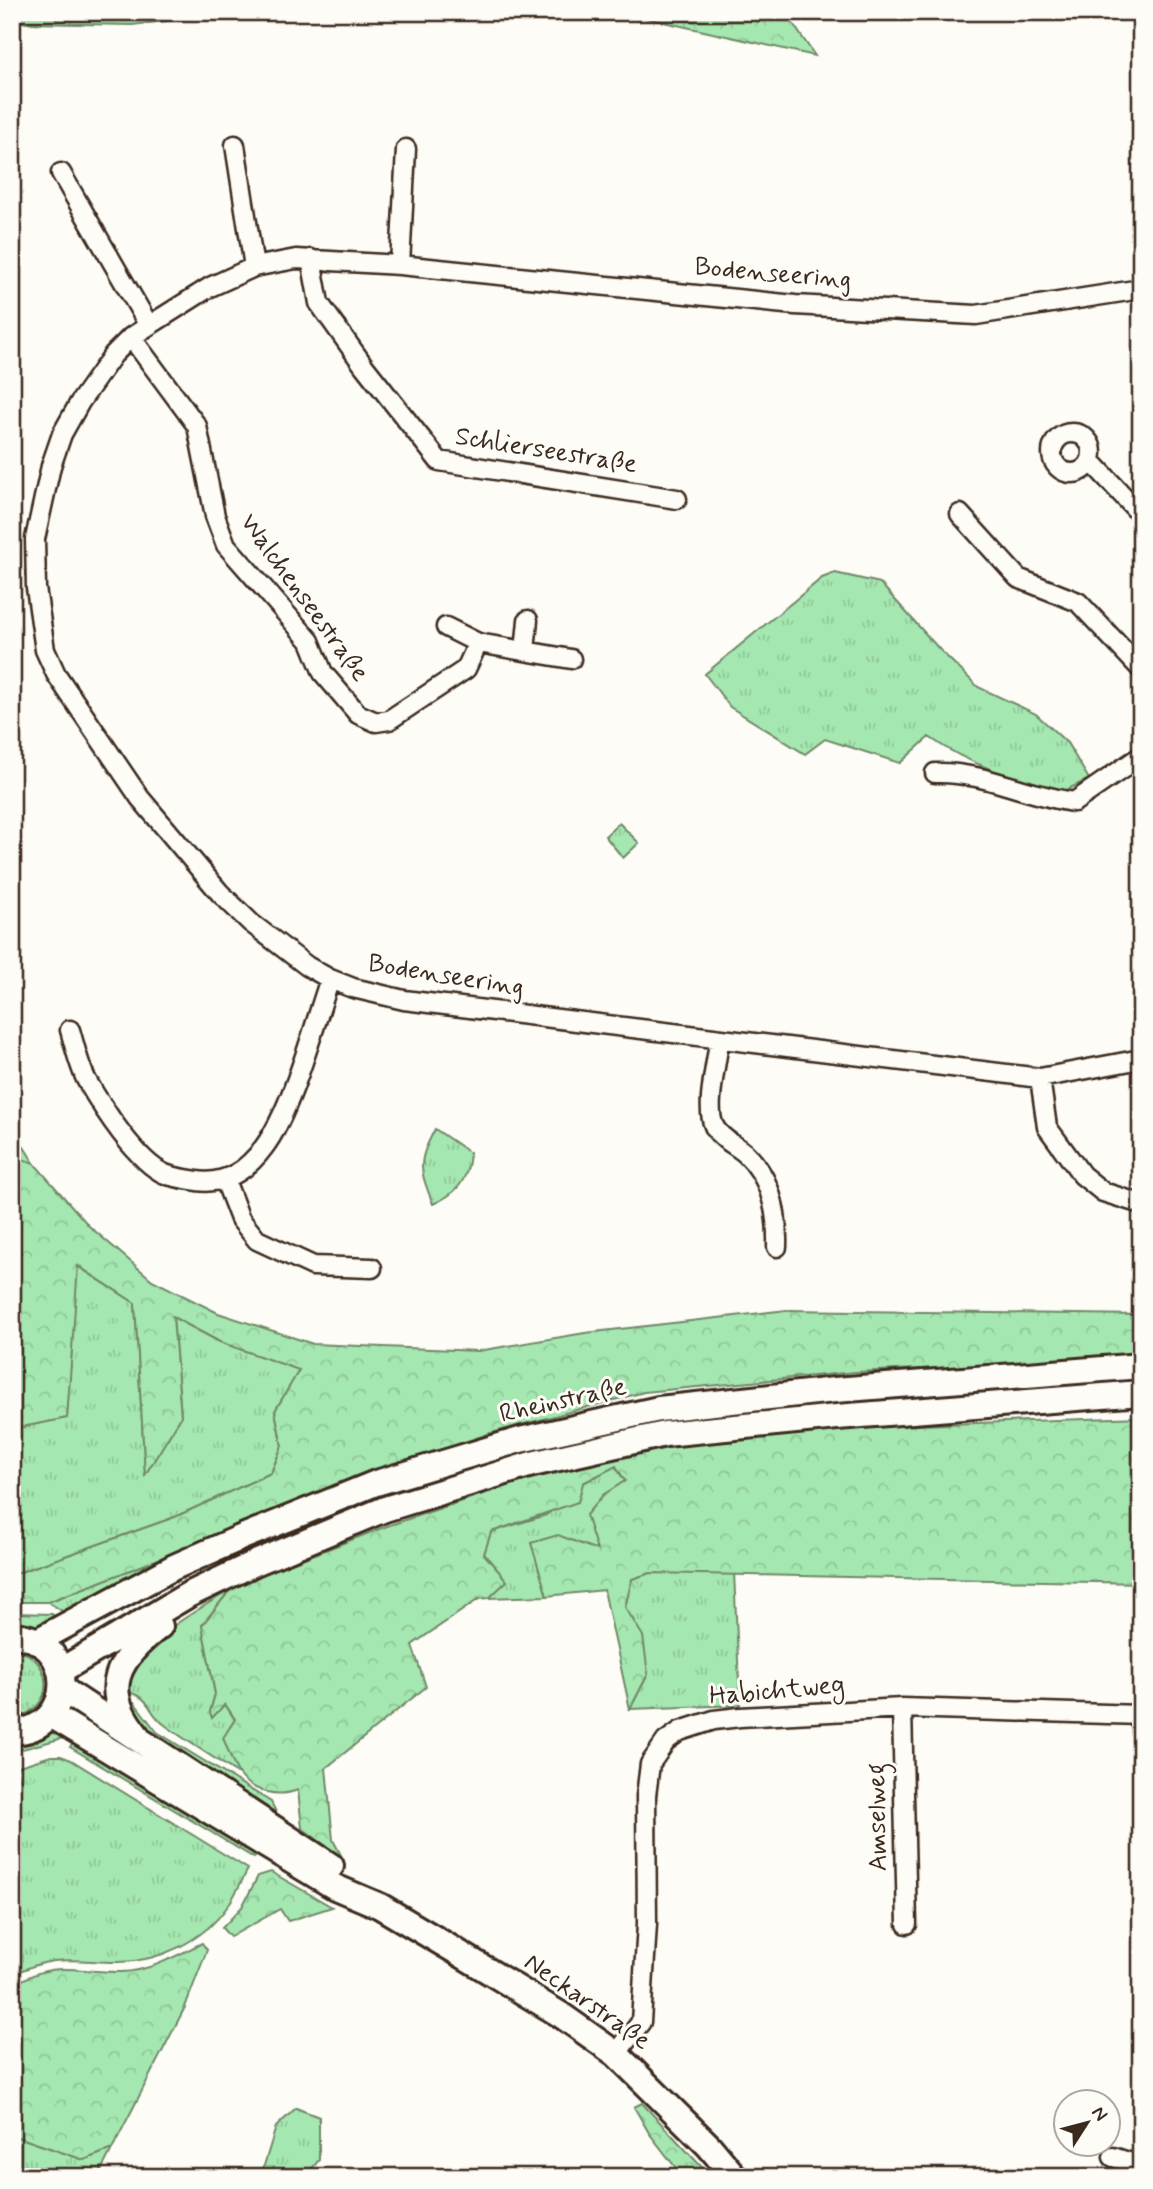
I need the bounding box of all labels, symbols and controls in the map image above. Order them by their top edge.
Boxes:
street label: Bodenseering [693,250,853,298]
street label: Schlierseestraße [453,420,640,482]
street label: Walchenseestraße [232,507,377,689]
street label: Bodenseering [366,947,526,1005]
street label: Rheinstraße [496,1370,630,1432]
street label: Habichtweg [708,1668,846,1716]
street label: Amselweg [860,1762,899,1872]
street label: Neckarstraße [517,1946,657,2058]
north arrow [1052,2088,1122,2158]
text: N [1086,2101,1113,2126]

